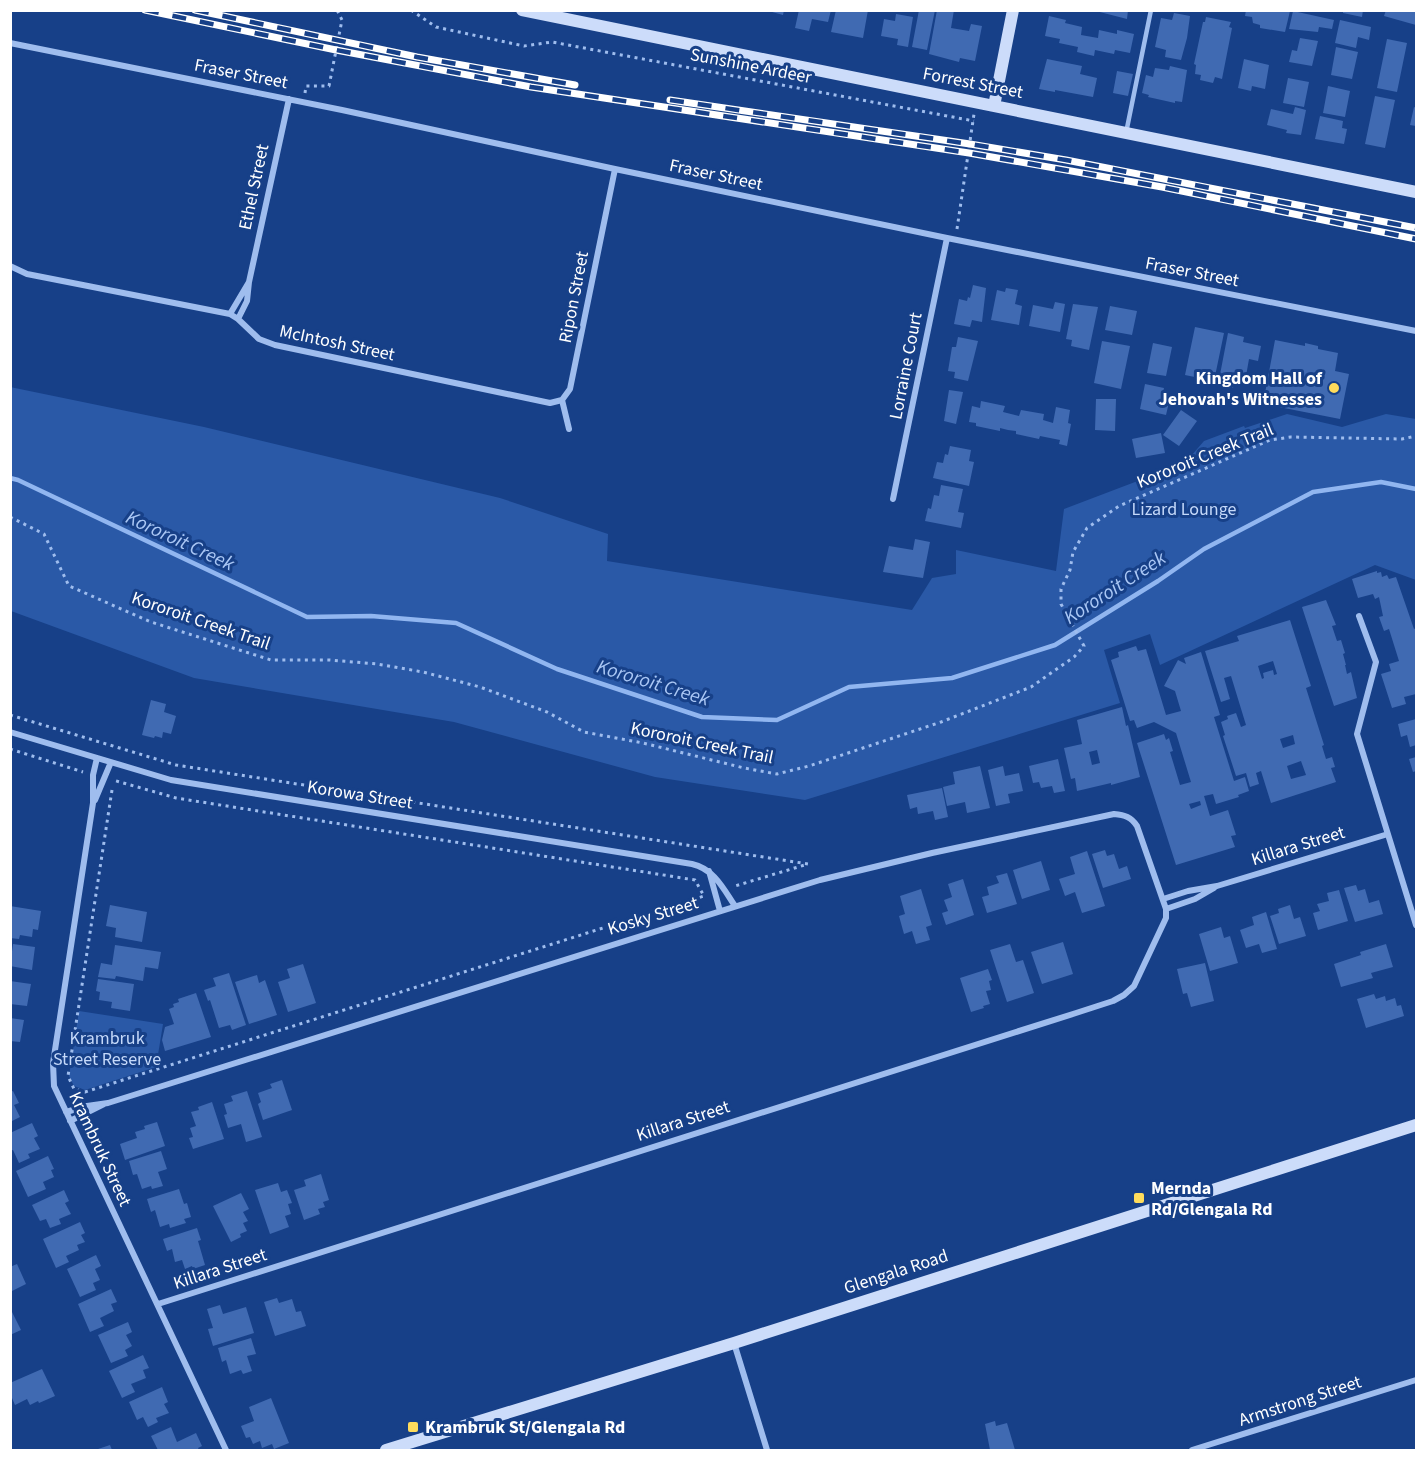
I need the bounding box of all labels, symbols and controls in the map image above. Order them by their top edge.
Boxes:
street label: Sunshine Ardeer [688,42,815,90]
street label: Fraser Street [192,53,290,95]
street label: Forrest Street [921,61,1025,105]
street label: Ethel Street [233,142,275,232]
street label: Fraser Street [667,153,765,197]
street label: Ripon Street [553,249,595,345]
street label: Fraser Street [1143,251,1241,293]
street label: Lorraine Court [883,310,929,422]
street label: McIntosh Street [277,319,397,367]
place label: Kingdom Hall of Jehovah's Witnesses [1159,366,1323,412]
marker: Kingdom Hall of Jehovah's Witnesses [1327,381,1341,395]
street label: Kororoit Creek Trail [1133,417,1277,495]
park label: Lizard Lounge [1132,497,1236,522]
water label: Kororoit Creek [121,504,239,579]
water label: Kororoit Creek [1058,544,1172,632]
street label: Kororoit Creek Trail [128,586,274,656]
water label: Kororoit Creek [593,653,713,714]
street label: Kororoit Creek Trail [628,716,776,770]
street label: Korowa Street [306,774,414,816]
street label: Killara Street [1248,820,1348,872]
street label: Kosky Street [605,890,701,942]
park label: Krambruk Street Reserve [53,1026,161,1072]
street label: Krambruk Street [63,1088,137,1210]
street label: Killara Street [633,1094,733,1148]
place label: Mernda Rd/Glengala Rd [1151,1176,1273,1222]
marker: Mernda Rd/Glengala Rd [1132,1191,1146,1205]
street label: Killara Street [170,1242,270,1296]
street label: Glengala Road [841,1243,951,1301]
street label: Armstrong Street [1235,1369,1365,1433]
place label: Krambruk St/Glengala Rd [425,1415,625,1440]
marker: Krambruk St/Glengala Rd [406,1420,420,1434]

